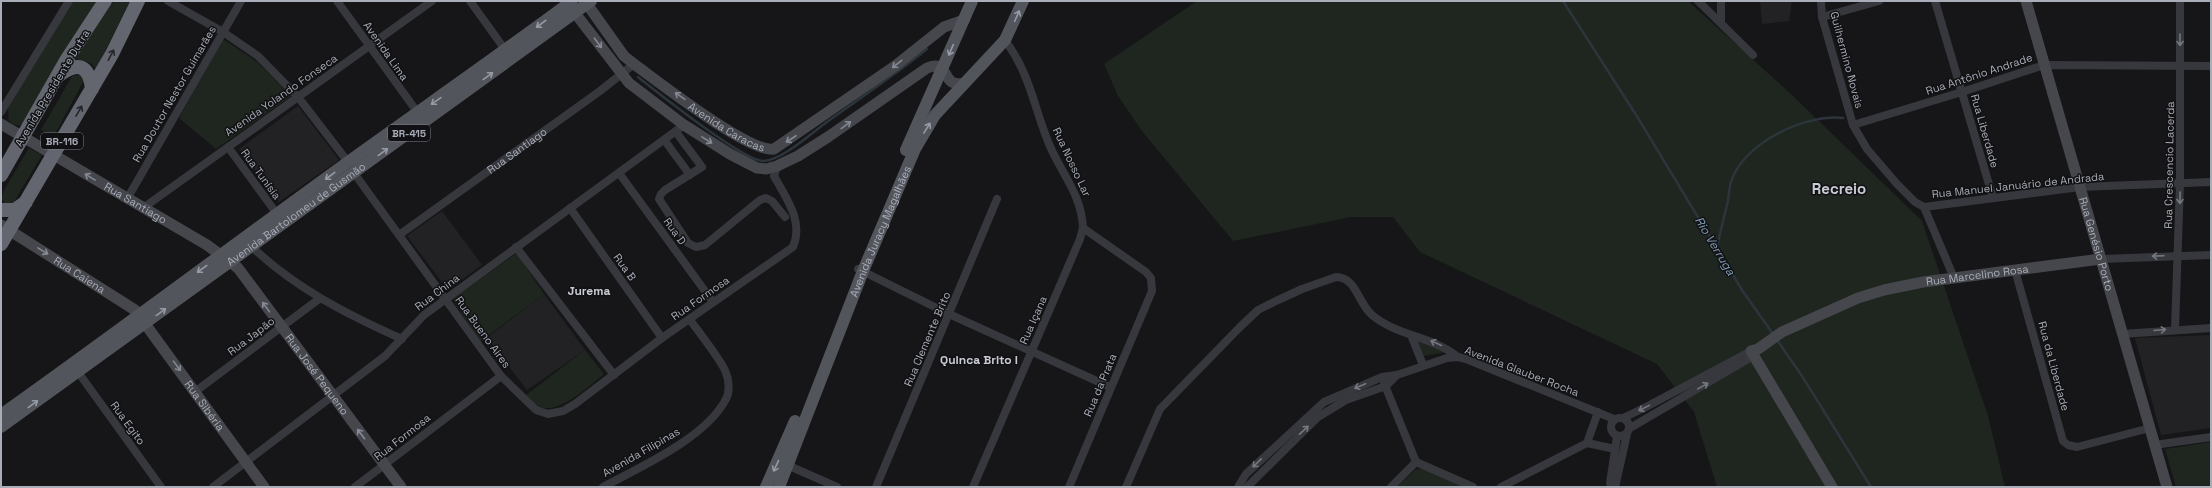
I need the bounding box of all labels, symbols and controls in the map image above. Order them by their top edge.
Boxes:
street label: Guilhermino Novais [1827,10,1867,110]
one-way arrow [1014,11,1021,23]
street label: Avenida Lima [360,19,412,84]
one-way arrow [536,20,547,29]
street label: Rua Doutor Nestor Guimarães [129,23,219,165]
street label: Avenida Presidente Dutra [12,26,93,149]
one-way arrow [2176,33,2184,46]
one-way arrow [594,38,602,49]
one-way arrow [947,43,954,55]
one-way arrow [107,49,115,61]
street label: Avenida Yolando Fonseca [222,50,341,139]
street label: Rua Antônio Andrade [1924,50,2034,98]
one-way arrow [891,60,902,68]
one-way arrow [482,72,493,80]
one-way arrow [674,92,685,100]
street label: Rua Liberdade [1968,93,2002,169]
one-way arrow [431,96,442,105]
street label: Avenida Caracas [686,99,767,155]
street label: Rua Crescencio Lacerda [2161,100,2177,229]
one-way arrow [75,106,83,117]
one-way arrow [840,120,851,129]
one-way arrow [923,123,931,134]
street label: Rua Santiago [484,124,550,177]
road number: BR-415 [388,125,430,141]
street label: Rua Nosso Lar [1050,125,1094,199]
road number: BR-116 [41,133,83,149]
one-way arrow [785,135,796,143]
one-way arrow [701,137,713,145]
street label: Rua Tunísia [238,146,284,203]
one-way arrow [377,148,388,156]
street label: Avenida Bartolomeu de Gusmão [224,159,368,269]
street label: Avenida Juracy Magalhães [847,163,914,299]
street label: Rua Manuel Januário de Andrada [1931,169,2106,201]
one-way arrow [324,171,335,180]
one-way arrow [84,173,96,181]
street label: Rua Santiago [102,179,170,227]
district label: Recreio [1812,179,1866,198]
one-way arrow [2176,191,2184,204]
street label: Rua Genésio Porto [2076,195,2117,293]
water label: Rio Verruga [1691,214,1739,278]
street label: Rua D [660,215,690,247]
one-way arrow [37,247,48,255]
street label: Rua B [611,251,639,283]
street label: Rua Caiena [51,253,109,297]
one-way arrow [2152,253,2165,260]
street label: Rua Marcelino Rosa [1925,261,2030,289]
one-way arrow [197,265,208,273]
street label: Rua China [412,270,463,313]
street label: Rua Formosa [668,272,732,323]
district label: Jurema [568,283,611,299]
street label: Rua Clemente Brito [901,289,953,389]
street label: Rua Bueno Aires [452,293,514,371]
street label: Rua Içana [1016,293,1050,346]
one-way arrow [262,302,270,313]
one-way arrow [156,308,167,317]
street label: Rua Japão [225,314,278,358]
street label: Rua da Liberdade [2035,320,2073,412]
one-way arrow [2153,326,2166,334]
street label: Rua José Pequeno [282,331,352,418]
one-way arrow [1430,339,1442,346]
street label: Avenida Glauber Rocha [1463,343,1582,400]
street label: Rua da Prata [1080,351,1120,419]
district label: Quinca Brito I [940,352,1018,368]
one-way arrow [173,360,182,371]
street label: Rua Sibéria [182,378,228,434]
one-way arrow [1354,382,1366,390]
one-way arrow [1696,382,1708,389]
street label: Rua Egito [108,398,149,448]
one-way arrow [27,400,38,408]
one-way arrow [1639,405,1651,412]
street label: Rua Formosa [371,410,434,463]
street label: Avenida Filipinas [600,424,682,480]
one-way arrow [1299,425,1309,434]
one-way arrow [357,428,365,439]
one-way arrow [1252,458,1262,468]
one-way arrow [772,460,779,472]

